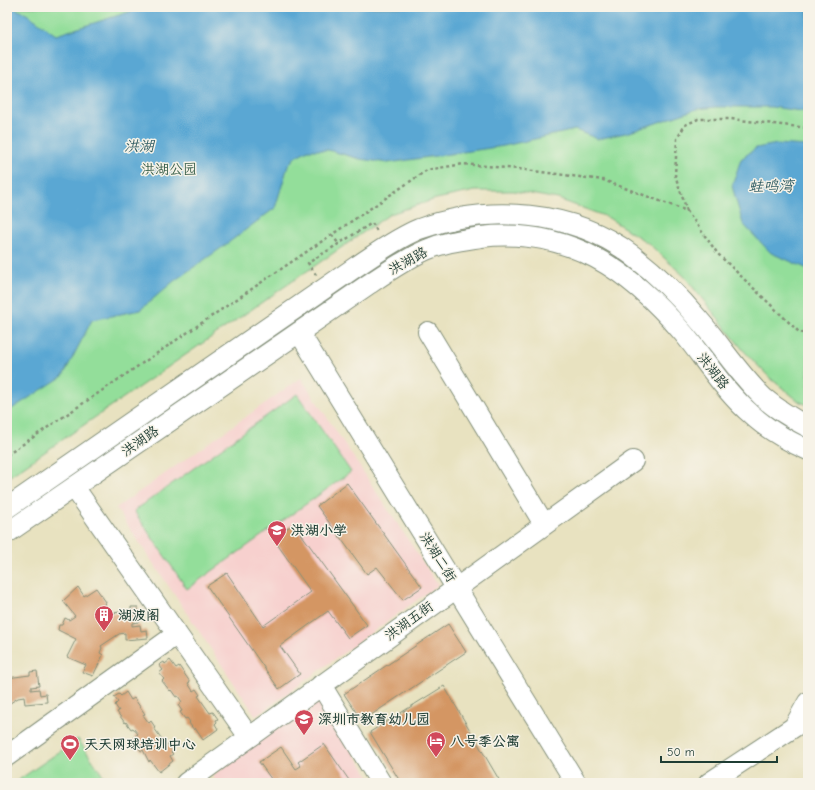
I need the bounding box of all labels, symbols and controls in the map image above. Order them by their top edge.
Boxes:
water label: 洪湖 [124,137,156,155]
park label: 洪湖公园 [141,161,197,178]
water label: 蛙鸣湾 [748,177,795,195]
street label: 洪湖路 [386,243,430,279]
street label: 洪湖路 [693,349,733,393]
street label: 洪湖路 [118,422,162,460]
school or university icon: 洪湖小学 [266,519,288,547]
place label: 洪湖小学 [291,522,347,539]
street label: 洪湖二街 [416,529,460,585]
street label: 洪湖五街 [381,598,437,644]
building icon: 湖波阁 [93,604,115,632]
place label: 湖波阁 [118,607,160,624]
school or university icon: 深圳市教育幼儿园 [293,708,315,736]
place label: 深圳市教育幼儿园 [318,711,430,728]
hotel icon: 八号季公寓 [425,730,447,758]
sports icon: 天天网球培训中心 [59,733,81,761]
place label: 八号季公寓 [450,733,520,750]
place label: 天天网球培训中心 [84,736,196,753]
scale bar [661,738,777,764]
text: 50 m [667,745,695,759]

